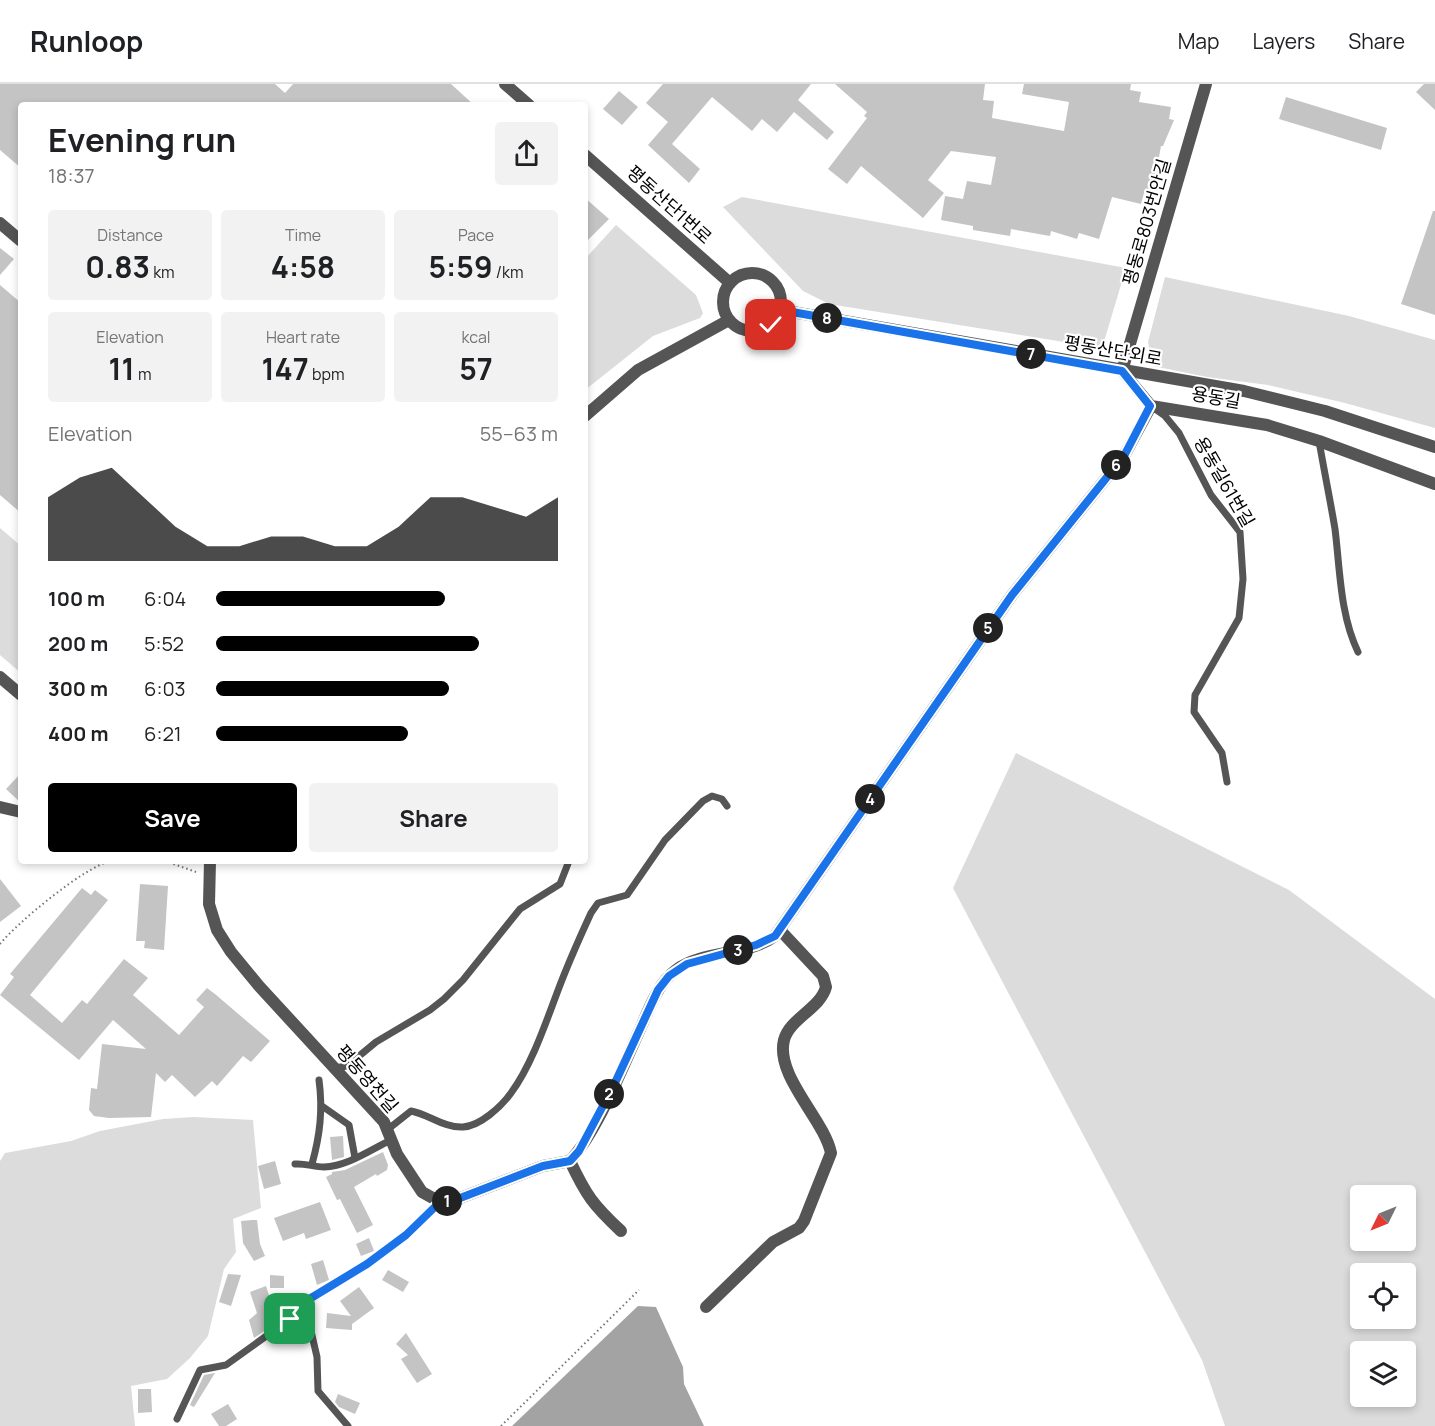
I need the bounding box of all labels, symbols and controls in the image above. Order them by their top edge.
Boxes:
text: Runloop [30,22,143,60]
text: Map [1178,27,1219,55]
text: Layers [1252,27,1315,55]
text: Share [1348,27,1405,55]
text: Evening run [48,117,236,162]
button: share [495,122,558,185]
street label: 평동로803번안길 [1116,156,1176,288]
street label: 평동산단1번로 [622,160,717,249]
text: 18:37 [48,162,95,189]
text: Distance [97,224,163,246]
text: Time [285,224,321,246]
text: Pace [458,224,494,246]
text: 0.83 [85,246,150,287]
text: 4:58 [271,246,335,287]
text: 5:59 [429,246,493,287]
text: km [150,261,175,283]
text: /km [493,261,524,283]
pin [745,299,796,350]
pin: 8 [812,303,842,333]
text: 8 [822,307,832,329]
icon: check [754,308,787,341]
text: Elevation [96,326,164,348]
text: Heart rate [266,326,340,348]
text: kcal [461,326,491,348]
street label: 평동산단외로 [1062,330,1164,370]
pin: 7 [1016,339,1046,369]
text: 7 [1027,343,1035,365]
text: 11 [108,348,135,389]
text: 147 [261,348,309,389]
text: 57 [459,348,493,389]
text: m [135,363,152,385]
text: bpm [309,363,345,385]
street label: 용동길 [1190,381,1243,413]
text: Elevation [48,420,132,447]
text: 55–63 m [480,420,558,447]
street label: 용동길61번길 [1189,432,1260,531]
pin: 6 [1101,450,1131,480]
text: 6 [1111,454,1121,476]
text: 100 m [48,585,105,612]
text: 6:04 [144,585,186,612]
pin: 5 [973,613,1003,643]
text: 5 [983,617,993,639]
text: 200 m [48,630,108,657]
text: 5:52 [144,630,184,657]
text: 300 m [48,675,108,702]
text: 6:03 [144,675,186,702]
text: 400 m [48,720,108,747]
text: 6:21 [144,720,182,747]
button: Save [48,783,297,852]
button: Share [309,783,558,852]
pin: 4 [855,784,885,814]
text: 4 [865,788,875,810]
pin: 3 [723,935,753,965]
text: 3 [733,939,743,961]
street label: 평동영천길 [332,1039,404,1117]
pin: 2 [594,1079,624,1109]
text: 2 [604,1083,614,1105]
north arrow [1350,1185,1416,1251]
map controls [1350,1185,1416,1407]
pin: 1 [432,1186,462,1216]
text: 1 [443,1190,451,1212]
button: locate [1350,1263,1416,1329]
pin [264,1293,315,1344]
icon: arrive [273,1302,306,1335]
button: layers [1350,1341,1416,1407]

